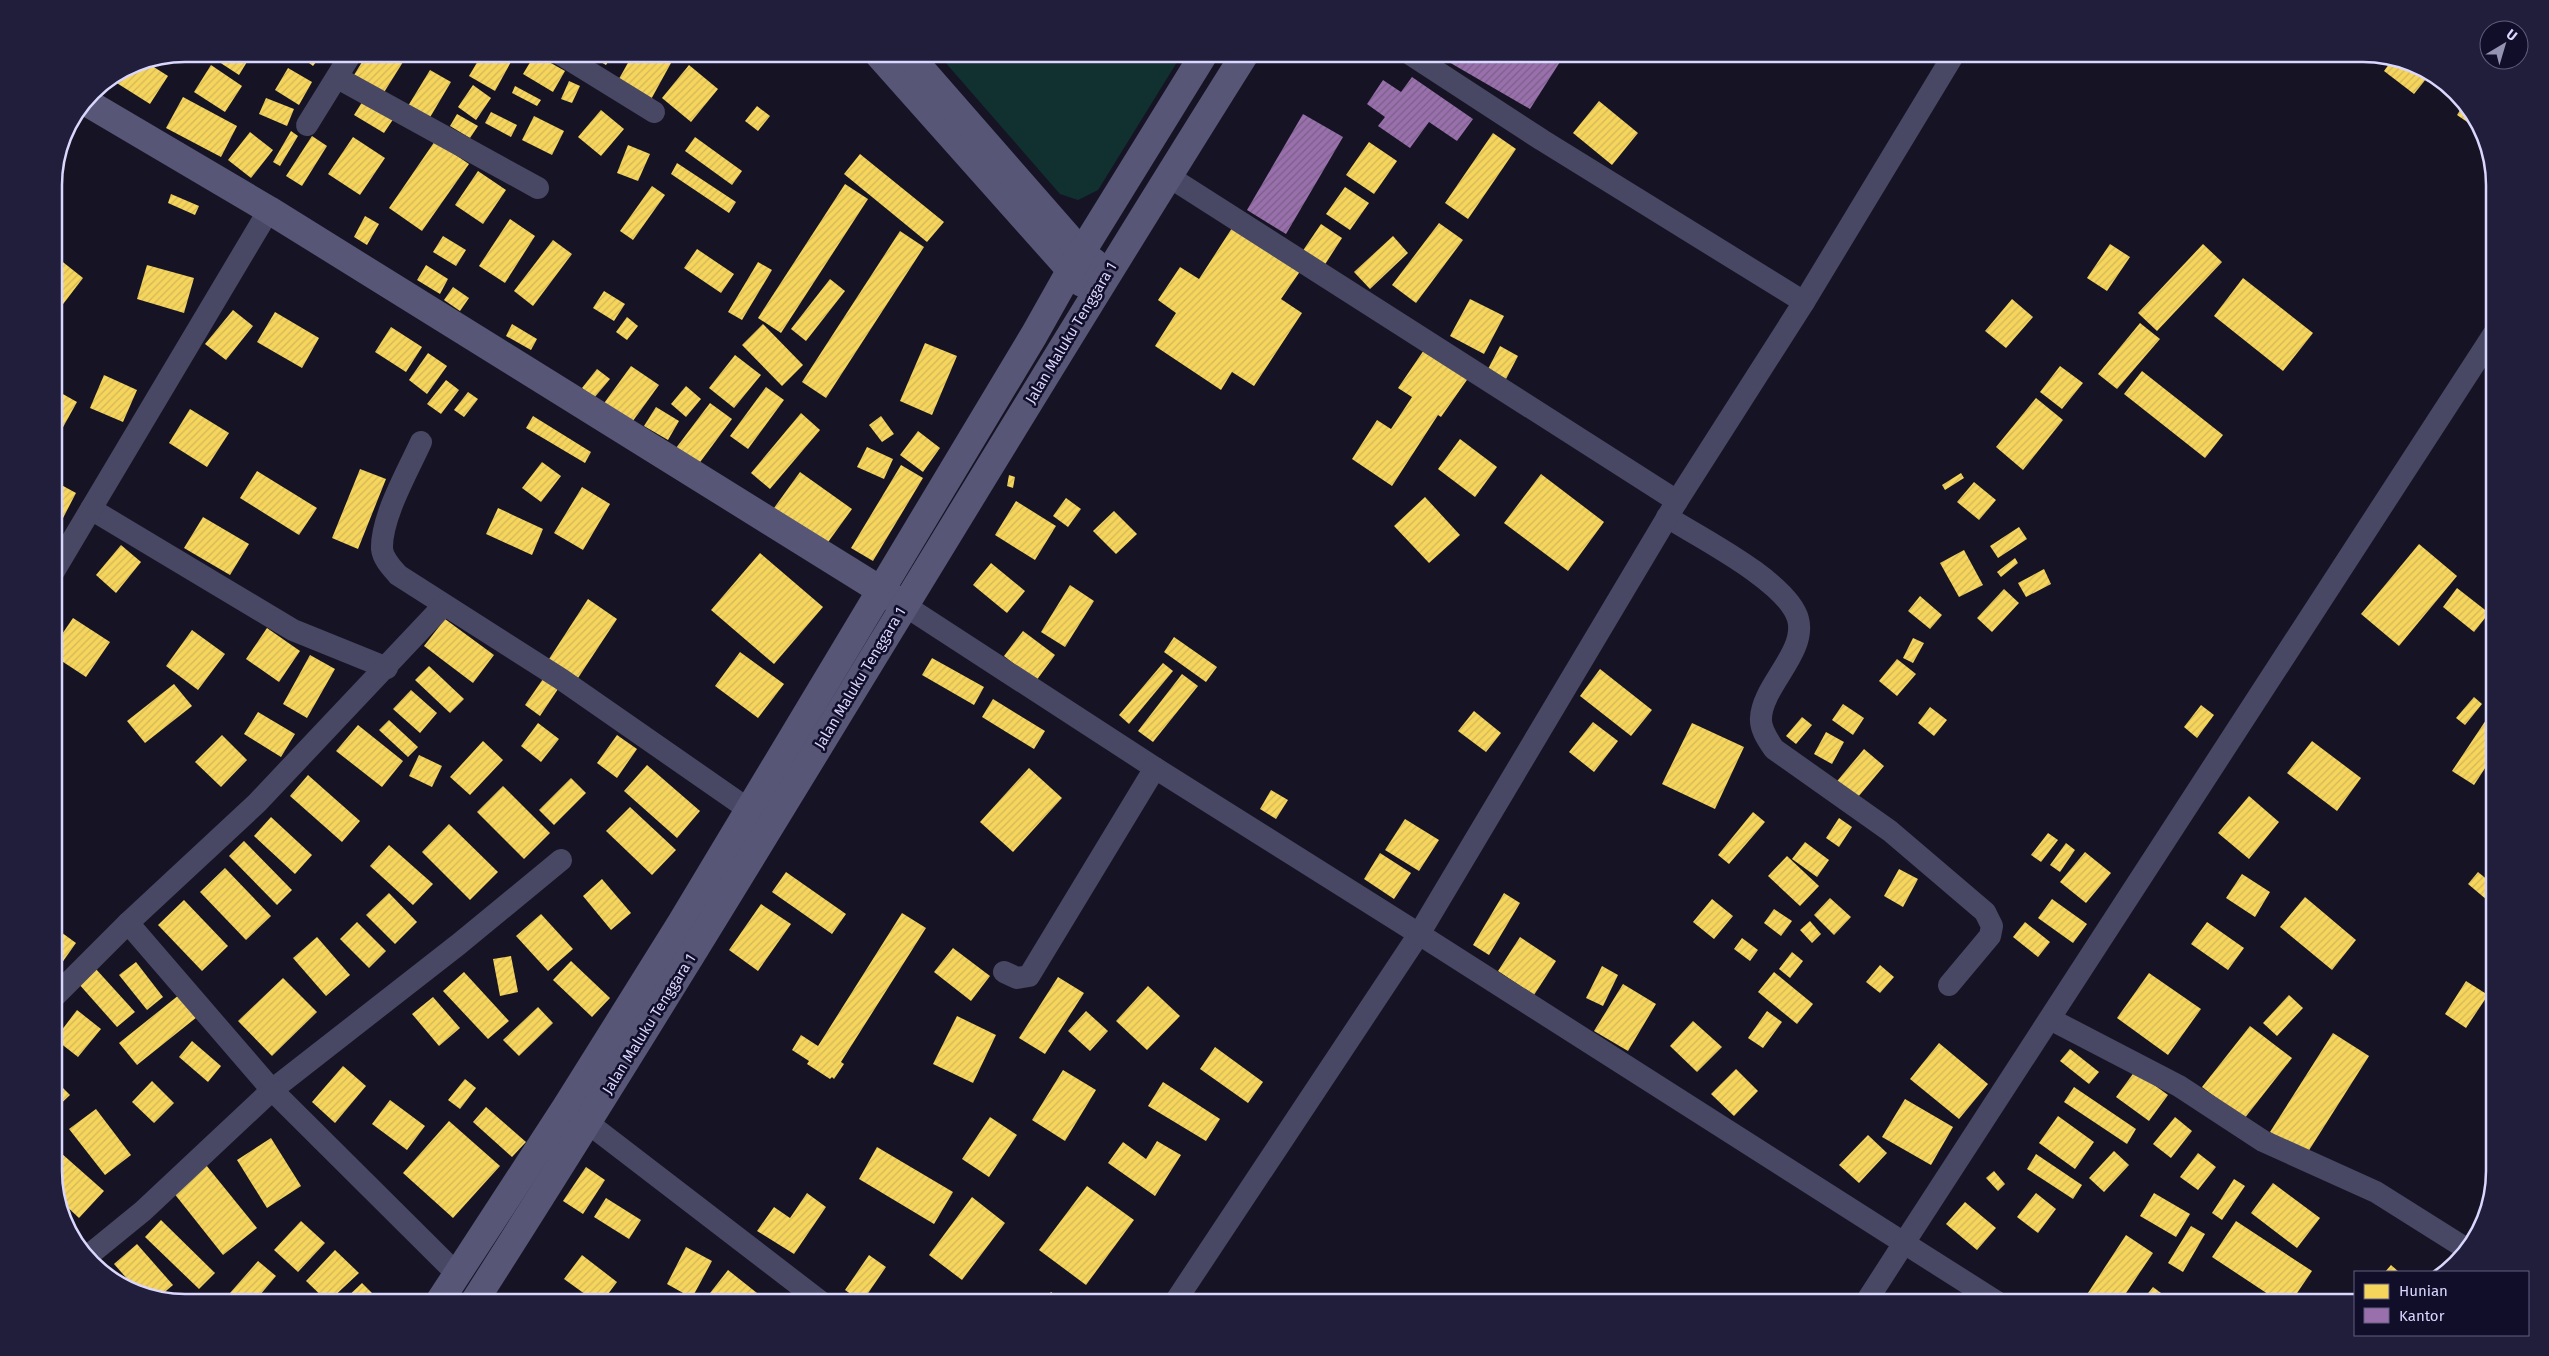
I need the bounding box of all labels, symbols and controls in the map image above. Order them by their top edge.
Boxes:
north arrow [2479,20,2529,70]
text: U [2503,26,2521,45]
street label: Jalan Maluku Tenggara 1 [1022,259,1120,407]
street label: Jalan Maluku Tenggara 1 [811,604,909,752]
street label: Jalan Maluku Tenggara 1 [598,950,700,1098]
legend [2354,1271,2529,1336]
text: Hunian [2399,1282,2448,1300]
text: Kantor [2399,1307,2445,1325]

